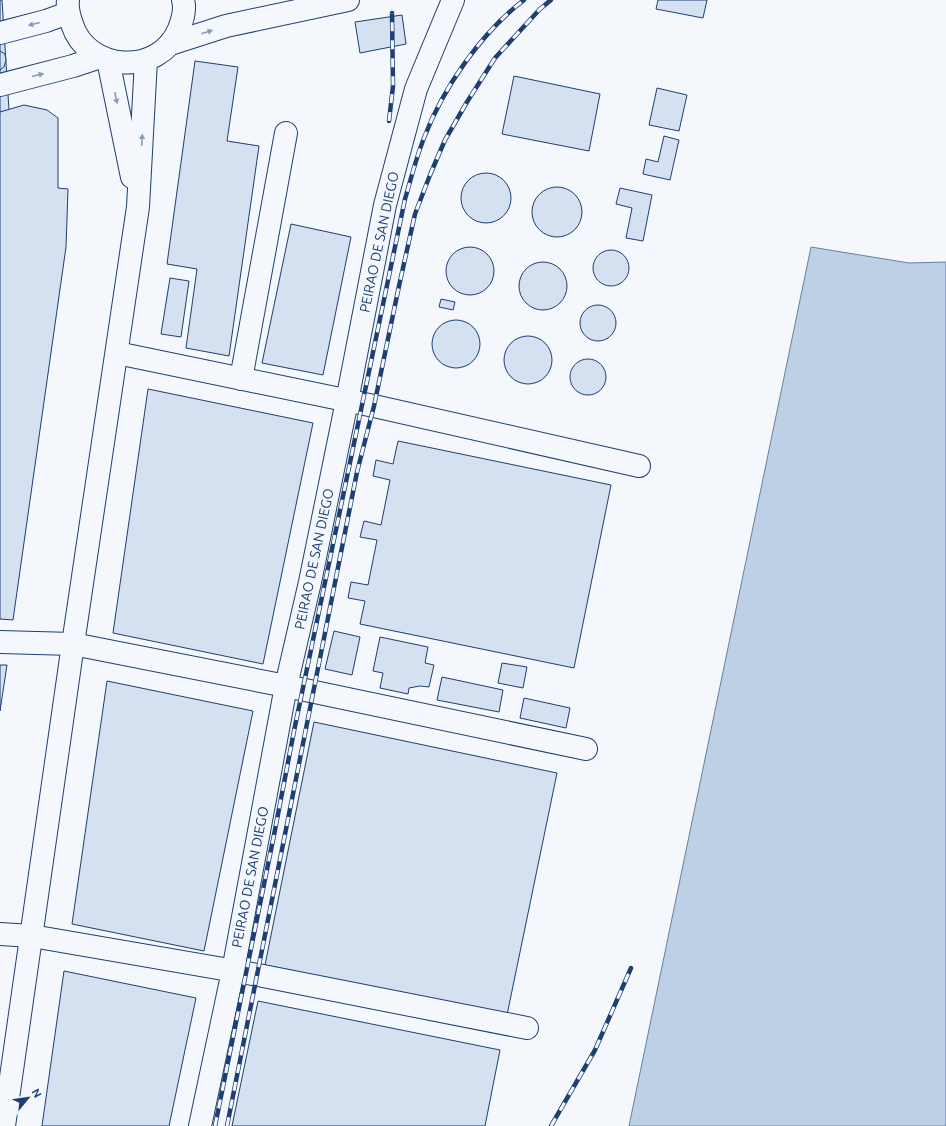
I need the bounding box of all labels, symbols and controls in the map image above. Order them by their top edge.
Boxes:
one-way arrow [28,21,40,27]
one-way arrow [201,29,213,35]
one-way arrow [32,72,44,78]
one-way arrow [113,92,119,105]
one-way arrow [138,134,145,146]
street label: PEIRAO DE SAN DIEGO [356,170,402,314]
street label: PEIRAO DE SAN DIEGO [291,487,337,631]
street label: PEIRAO DE SAN DIEGO [228,805,272,949]
north arrow [8,1078,48,1118]
text: N [30,1087,44,1100]

